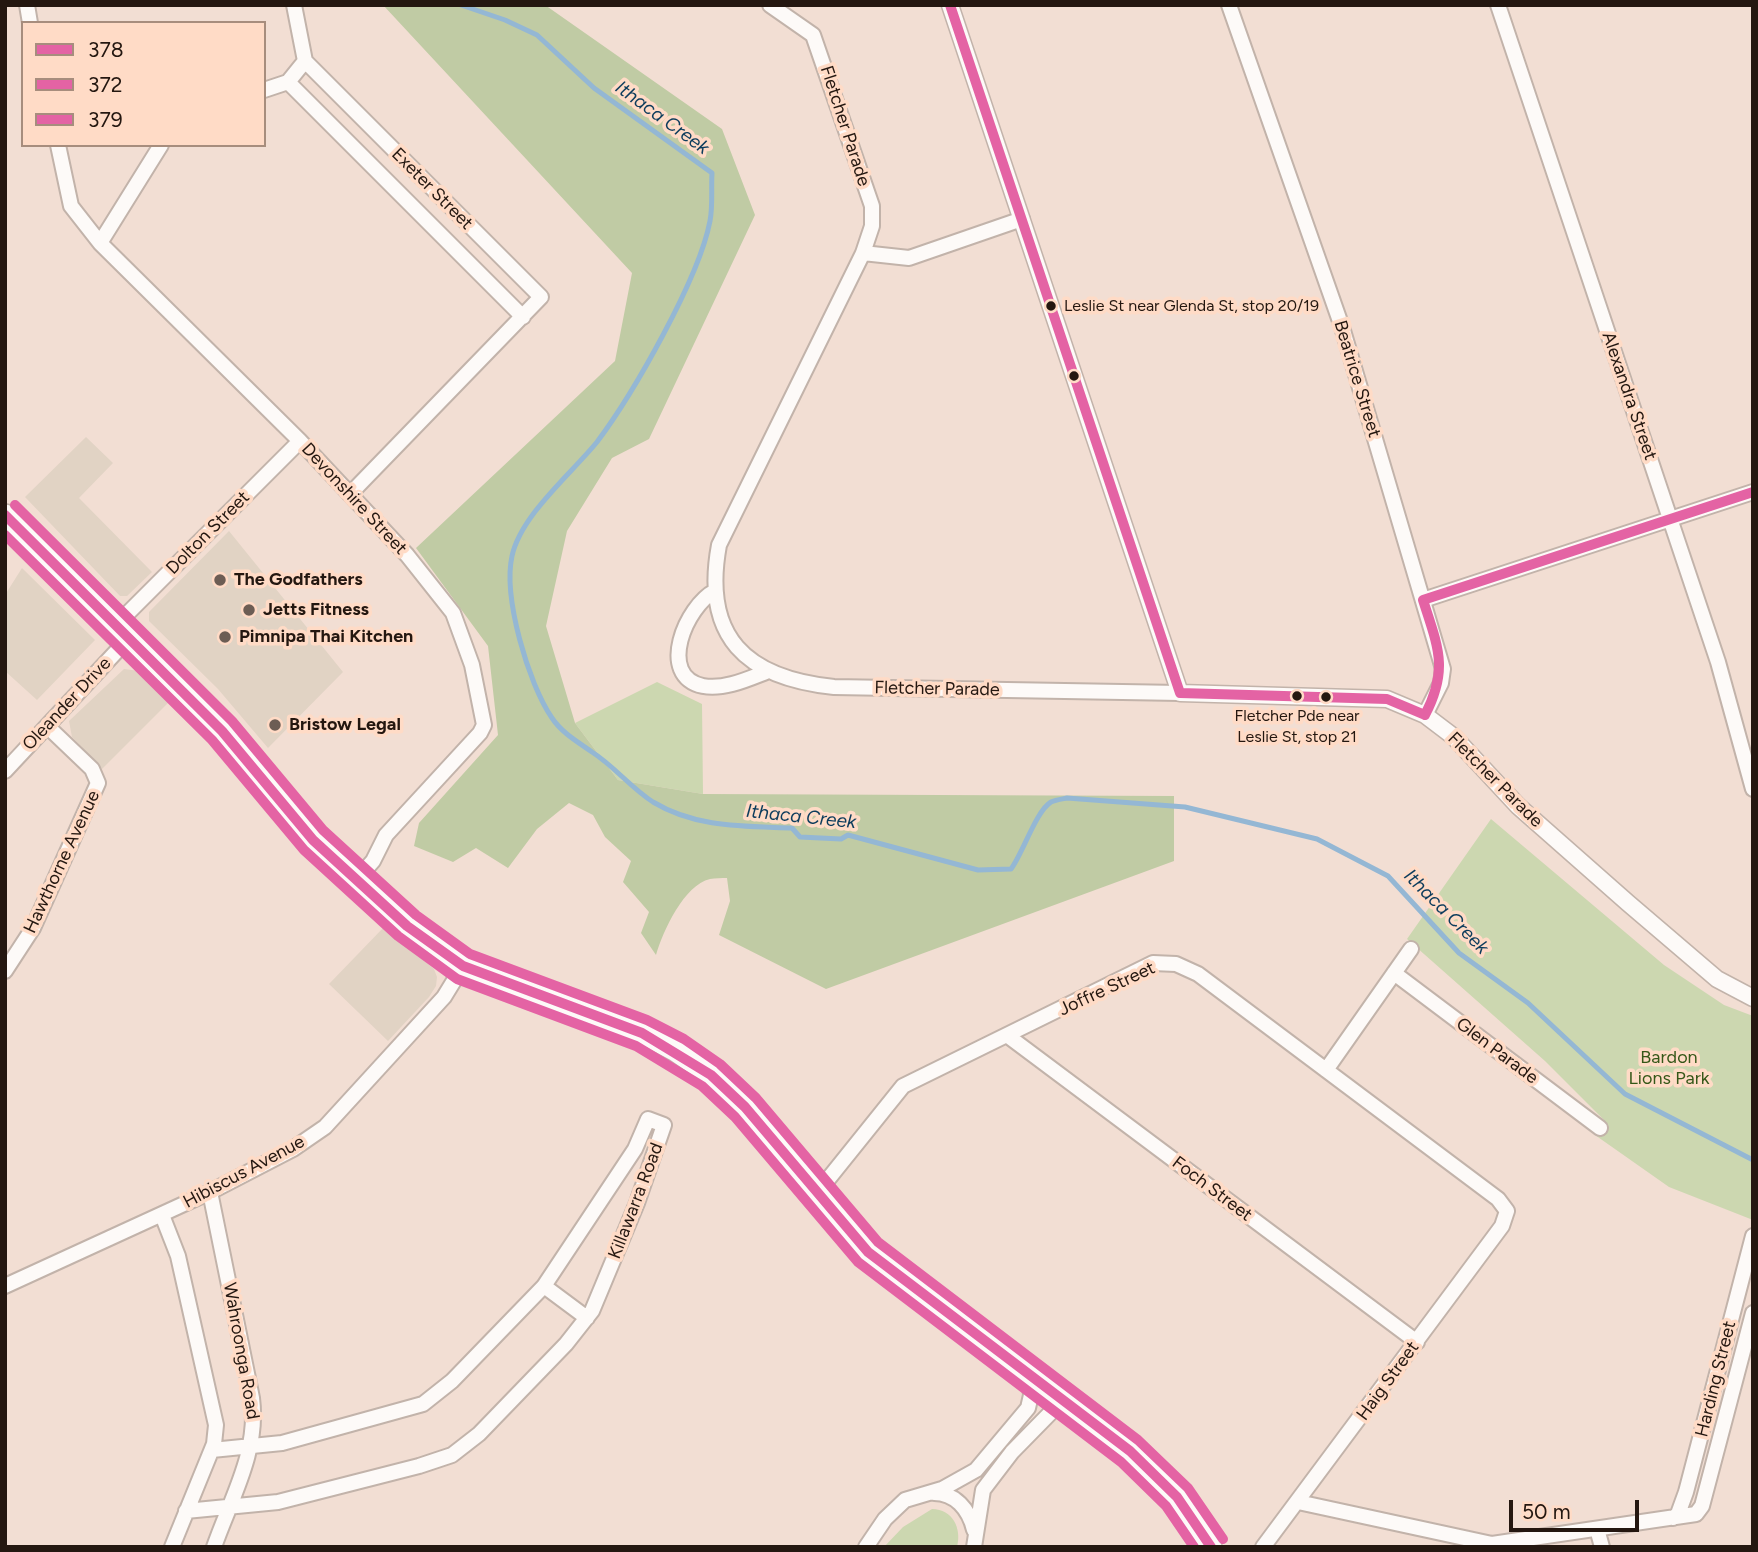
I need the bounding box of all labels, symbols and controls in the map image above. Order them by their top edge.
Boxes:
legend [21,21,266,147]
text: 378 [88,37,124,62]
street label: Fletcher Parade [815,63,875,189]
text: 372 [88,72,122,97]
water label: Ithaca Creek [611,76,713,160]
text: 379 [88,107,123,132]
street label: Exeter Street [387,144,477,234]
place label: Leslie St near Glenda St, stop 20/19 [1064,296,1319,316]
marker: Leslie St near Glenda St, stop 20/19 [1044,299,1058,313]
street label: Beatrice Street [1329,318,1385,440]
street label: Alexandra Street [1597,329,1661,463]
unlabelled marker [1067,369,1081,383]
street label: Devonshire Street [297,439,411,559]
street label: Dolton Street [162,487,254,579]
place label: The Godfathers [234,569,363,591]
marker: The Godfathers [212,572,228,588]
place label: Jetts Fitness [263,599,369,621]
marker: Jetts Fitness [241,602,257,618]
place label: Pimnipa Thai Kitchen [239,626,413,648]
marker: Pimnipa Thai Kitchen [217,629,233,645]
street label: Oleander Drive [18,653,116,755]
street label: Fletcher Parade [874,677,1000,701]
marker: Fletcher Pde near Leslie St, stop 21 [1290,689,1304,703]
unlabelled marker [1319,690,1333,704]
place label: Fletcher Pde near Leslie St, stop 21 [1234,706,1360,744]
place label: Bristow Legal [289,714,401,736]
marker: Bristow Legal [267,717,283,733]
street label: Fletcher Parade [1443,728,1547,832]
street label: Hawthorne Avenue [19,787,105,937]
water label: Ithaca Creek [745,800,857,834]
water label: Ithaca Creek [1399,865,1493,959]
street label: Joffre Street [1055,957,1159,1021]
street label: Glen Parade [1452,1013,1542,1089]
park label: Bardon Lions Park [1628,1047,1710,1090]
street label: Hibiscus Avenue [180,1131,308,1213]
street label: Killawarra Road [604,1140,668,1262]
street label: Foch Street [1168,1152,1256,1226]
street label: Wahroonga Road [218,1281,264,1421]
street label: Harding Street [1691,1319,1741,1439]
street label: Haig Street [1352,1337,1424,1425]
scale bar [1513,1486,1642,1530]
text: 50 m [1522,1499,1571,1524]

